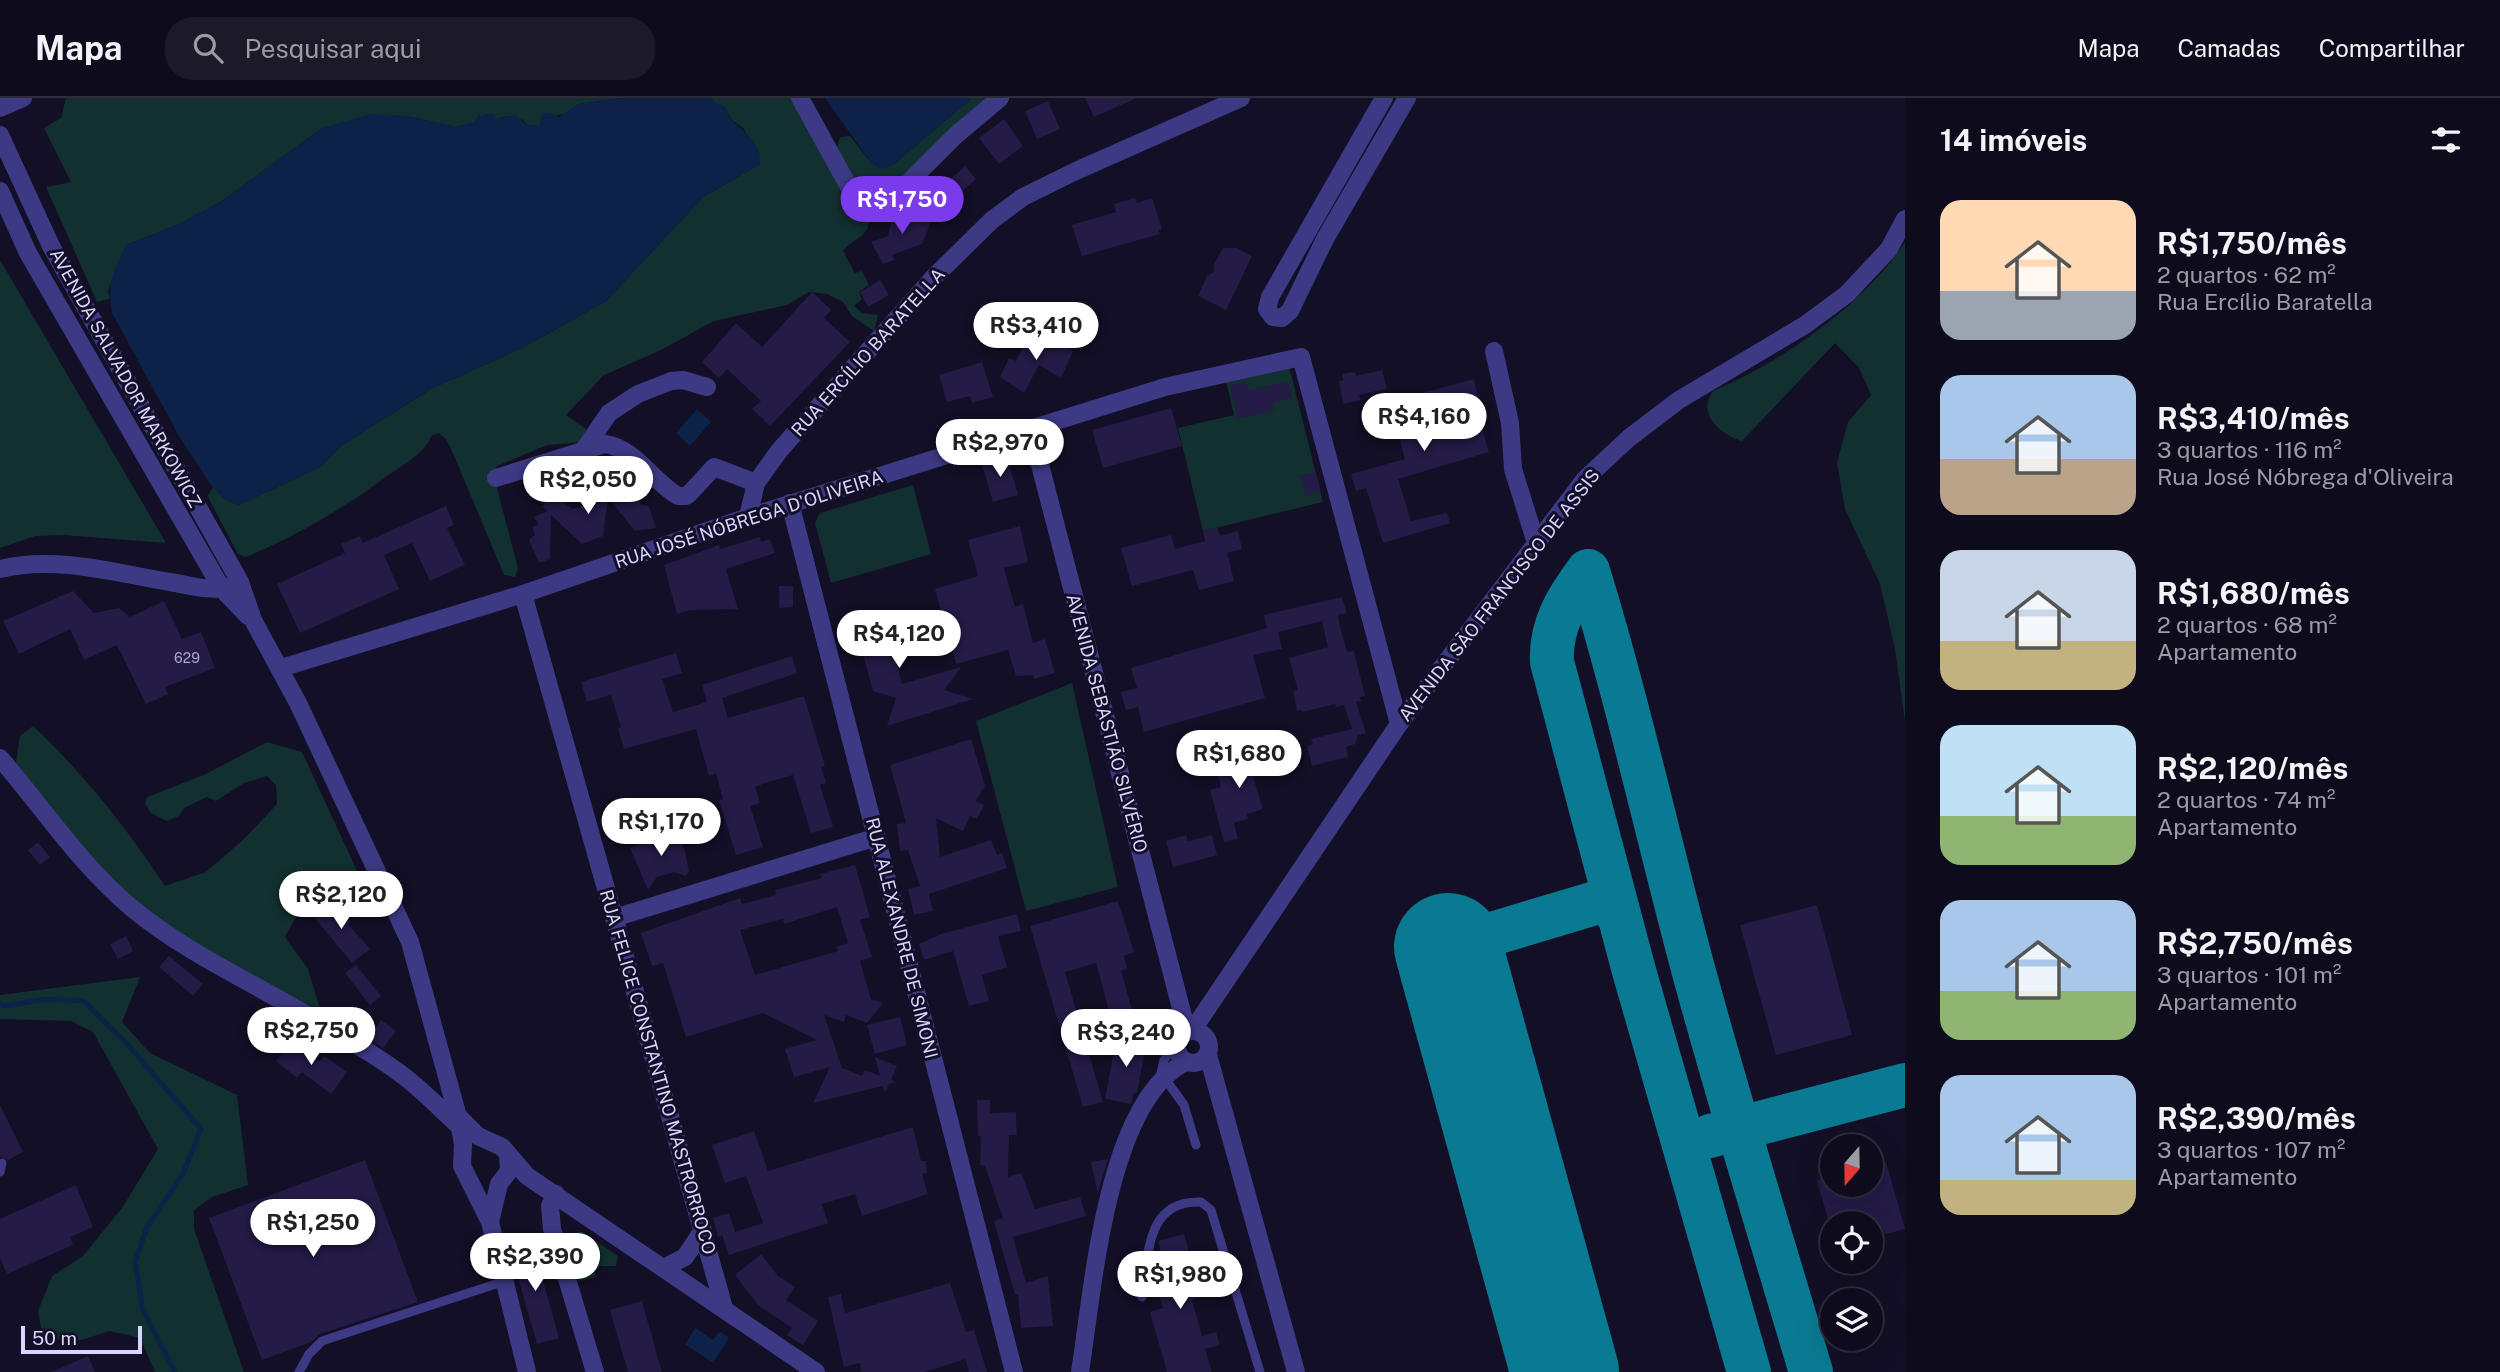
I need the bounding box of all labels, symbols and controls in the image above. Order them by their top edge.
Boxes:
search box [165,17,655,80]
text: Mapa [35,29,123,67]
icon: search [189,29,227,67]
text: Pesquisar aqui [245,33,421,64]
text: Mapa [2078,34,2139,62]
text: Camadas [2177,34,2281,62]
text: Compartilhar [2319,34,2465,62]
icon: filters [2427,121,2465,159]
text: 14 imóveis [1940,122,2087,158]
pin: R$1,750 [837,176,967,236]
text: R$1,750 [857,185,947,212]
text: R$1,750/mês [2157,225,2347,261]
icon: home [1996,228,2080,312]
street label: AVENIDA SALVADOR MARKOWICZ [46,245,206,511]
text: 2 quartos · 62 m² [2157,261,2336,288]
street label: RUA ERCÍLIO BARATELLA [786,263,949,440]
text: Rua Ercílio Baratella [2157,288,2373,315]
pin: R$3,410 [971,302,1101,362]
text: R$3,410 [989,311,1083,338]
pin: R$4,160 [1359,394,1489,453]
text: R$3,410/mês [2157,400,2350,436]
text: R$4,160 [1378,402,1470,429]
icon: home [1996,403,2080,487]
pin: R$2,970 [935,420,1065,479]
text: R$2,970 [952,428,1048,455]
text: 3 quartos · 116 m² [2157,436,2342,463]
pin: R$2,050 [523,456,653,516]
text: Rua José Nóbrega d'Oliveira [2157,463,2454,490]
street label: AVENIDA SÃO FRANCISCO DE ASSIS [1393,464,1604,725]
text: R$2,050 [539,465,637,492]
street label: RUA JOSÉ NÓBREGA D'OLIVEIRA [612,465,886,572]
text: R$1,680/mês [2157,575,2350,611]
icon: home [1996,578,2080,662]
street label: AVENIDA SEBASTIÃO SILVÉRIO [1062,591,1153,855]
pin: R$4,120 [834,610,964,670]
text: 2 quartos · 68 m² [2157,611,2337,638]
text: R$4,120 [853,619,945,646]
text: Apartamento [2157,638,2297,665]
house number: 629 [174,650,200,666]
pin: R$1,680 [1174,730,1304,790]
text: R$1,680 [1192,739,1286,766]
text: R$2,120/mês [2157,750,2348,786]
icon: home [1996,753,2080,837]
text: 2 quartos · 74 m² [2157,786,2335,813]
pin: R$1,170 [596,798,726,858]
text: R$1,170 [618,807,704,834]
text: Apartamento [2157,813,2297,840]
street label: RUA ALEXANDRE DE SIMONI [862,815,942,1061]
pin: R$2,120 [276,872,406,931]
text: R$2,120 [295,880,387,907]
street label: RUA FELICE CONSTANTINO MASTRORROCO [596,887,720,1257]
text: R$2,750/mês [2157,925,2353,961]
icon: home [1996,928,2080,1012]
text: 3 quartos · 101 m² [2157,961,2341,988]
text: Apartamento [2157,988,2297,1015]
pin: R$2,750 [246,1007,376,1067]
pin: R$3,240 [1061,1010,1191,1069]
text: R$2,750 [263,1016,359,1043]
text: R$3,240 [1077,1018,1175,1045]
text: R$2,390/mês [2157,1100,2356,1136]
icon: home [1996,1103,2080,1187]
north arrow [1820,1134,1883,1197]
map controls [1820,1134,1883,1351]
text: 3 quartos · 107 m² [2157,1136,2345,1163]
text: Apartamento [2157,1163,2297,1190]
pin: R$1,250 [248,1200,378,1259]
text: R$1,250 [266,1208,360,1235]
button: locate [1820,1211,1883,1274]
pin: R$2,390 [470,1234,600,1293]
text: R$2,390 [486,1242,584,1269]
pin: R$1,980 [1115,1252,1245,1311]
text: R$1,980 [1133,1260,1227,1287]
button: layers [1820,1288,1883,1351]
scale bar [21,1323,142,1355]
text: 50 m [32,1327,77,1349]

